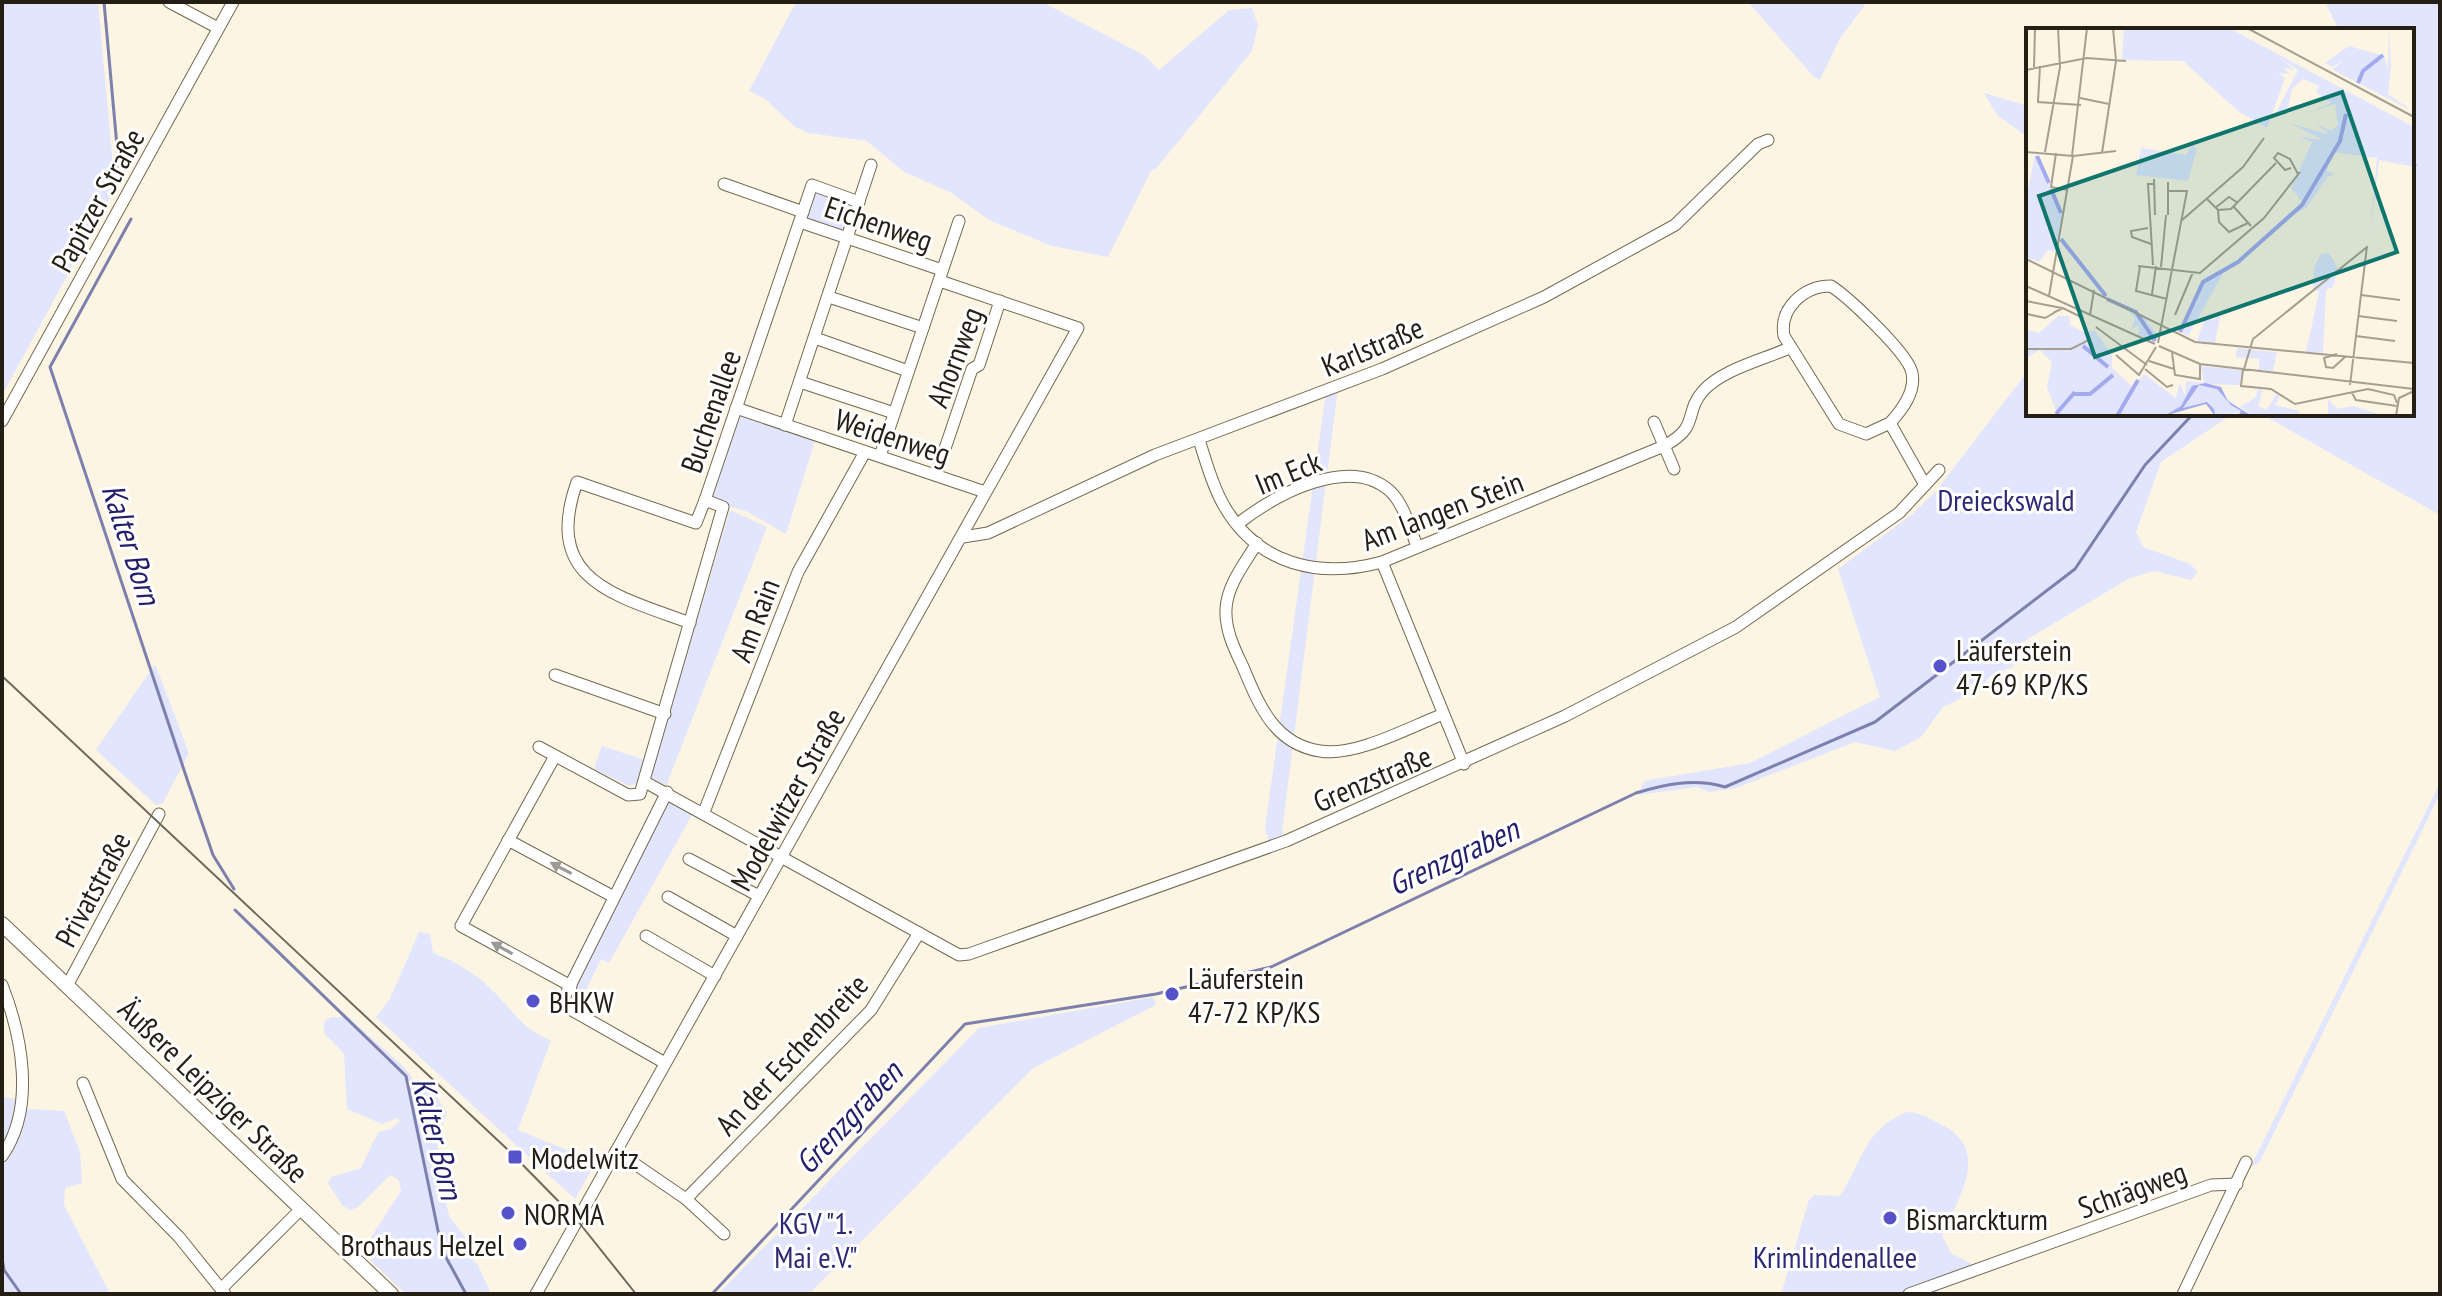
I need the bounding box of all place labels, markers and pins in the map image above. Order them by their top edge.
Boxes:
place label: Läuferstein 47-69 KP/KS [1956,630,2088,703]
marker: Läuferstein 47-69 KP/KS [1931,657,1949,675]
place label: Läuferstein 47-72 KP/KS [1188,958,1320,1031]
place label: BHKW [549,982,614,1021]
marker: Läuferstein 47-72 KP/KS [1163,985,1181,1003]
marker: BHKW [524,992,542,1010]
place label: Modelwitz [531,1138,639,1177]
marker: Modelwitz [506,1148,524,1166]
place label: NORMA [524,1194,605,1233]
place label: Bismarckturm [1906,1199,2048,1238]
marker: NORMA [499,1204,517,1222]
marker: Bismarckturm [1881,1209,1899,1227]
place label: Brothaus Helzel [340,1225,504,1264]
marker: Brothaus Helzel [511,1235,529,1253]

